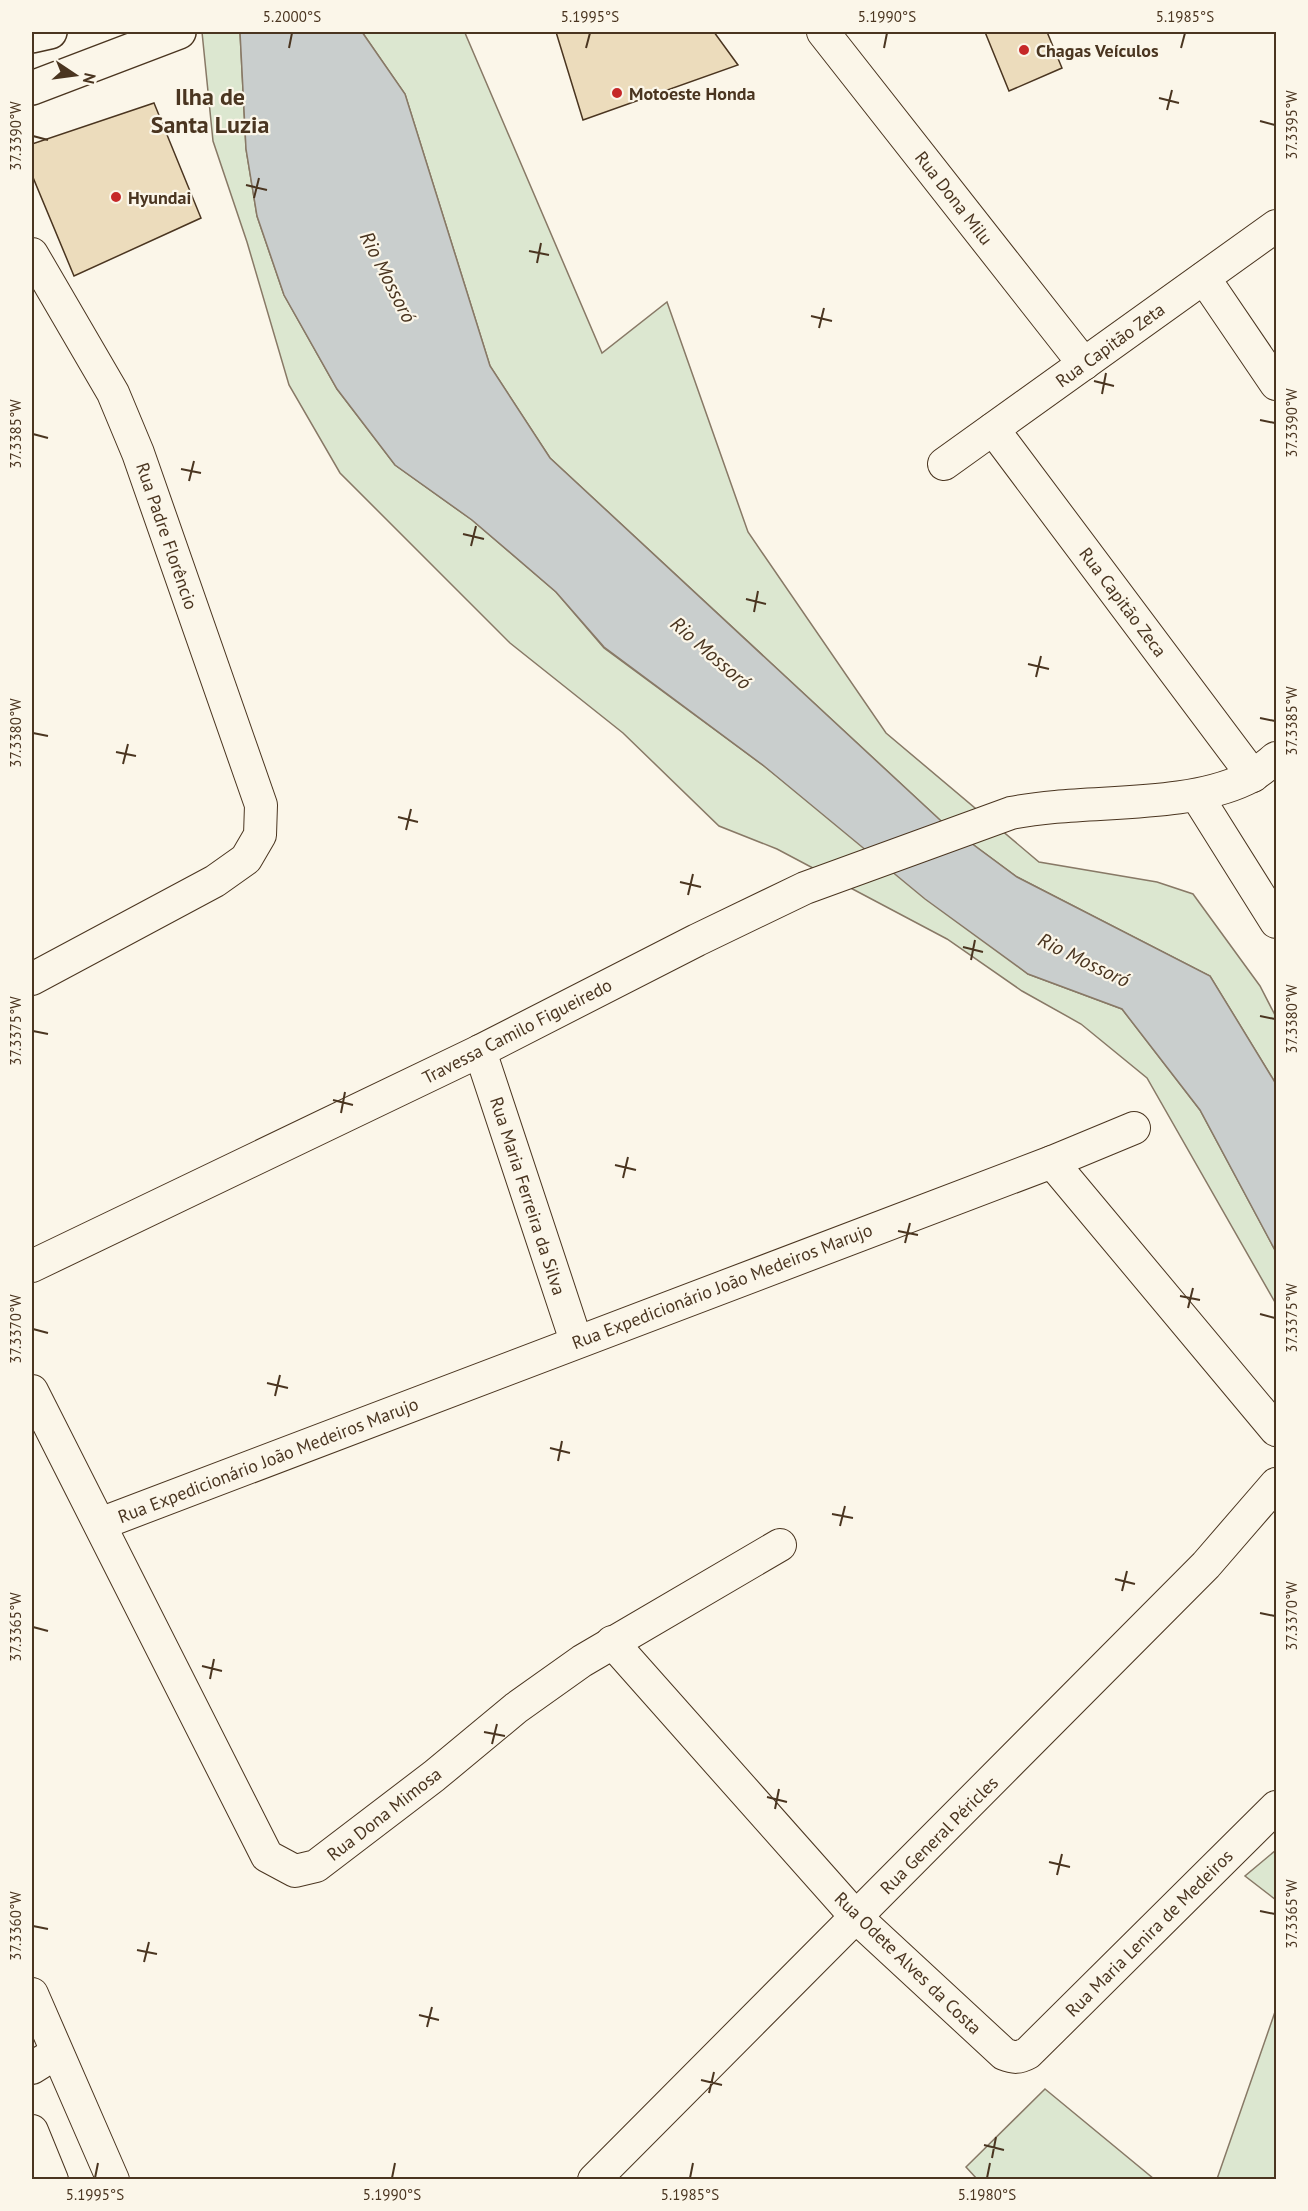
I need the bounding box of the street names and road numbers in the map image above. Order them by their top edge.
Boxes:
street label: Rua Dona Milu [910,146,998,250]
street label: Rua Capitão Zeta [1051,298,1169,392]
street label: Rua Padre Florêncio [131,459,203,613]
street label: Rua Capitão Zeca [1074,543,1172,661]
street label: Travessa Camilo Figueiredo [418,973,616,1089]
street label: Rua Maria Ferreira da Silva [485,1094,571,1298]
street label: Rua Expedicionário João Medeiros Marujo [569,1218,875,1354]
street label: Rua Expedicionário João Medeiros Marujo [115,1392,421,1528]
street label: Rua Dona Mimosa [322,1762,446,1866]
street label: Rua General Péricles [875,1771,1003,1899]
street label: Rua Maria Lenira de Medeiros [1060,1844,1238,2022]
street label: Rua Odete Alves da Costa [830,1887,986,2039]

